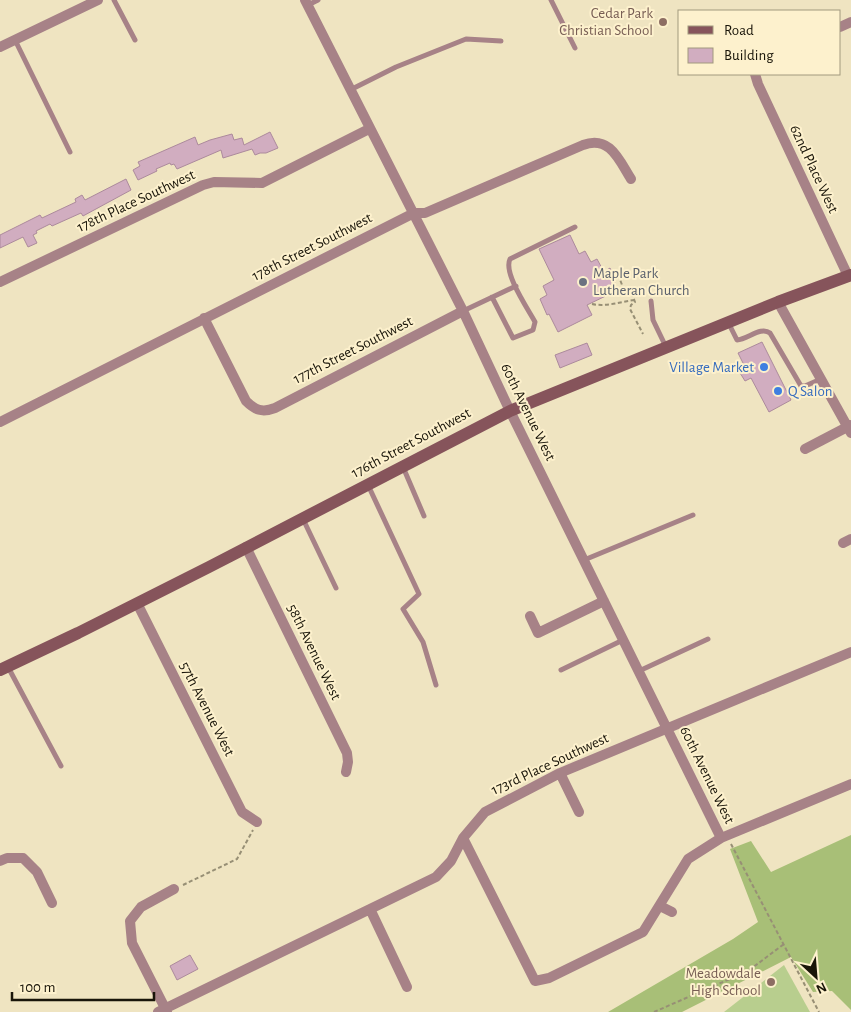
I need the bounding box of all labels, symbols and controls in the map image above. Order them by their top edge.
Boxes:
place label: Cedar Park Christian School [559,6,653,38]
legend [678,10,841,75]
marker: Cedar Park Christian School [657,16,669,28]
text: Road [724,23,754,38]
text: Building [724,48,774,63]
street label: 62nd Place West [787,123,841,216]
street label: 178th Place Southwest [75,167,198,235]
street label: 178th Street Southwest [250,210,375,284]
place label: Maple Park Lutheran Church [593,266,690,298]
marker: Maple Park Lutheran Church [577,276,589,288]
street label: 177th Street Southwest [291,313,415,387]
place label: Village Market [669,360,754,375]
street label: 60th Avenue West [498,361,558,463]
marker: Village Market [758,361,770,373]
place label: Q Salon [788,384,832,399]
marker: Q Salon [772,385,784,397]
street label: 176th Street Southwest [349,405,473,481]
street label: 58th Avenue West [284,602,344,702]
street label: 57th Avenue West [177,659,237,759]
street label: 60th Avenue West [677,724,737,826]
street label: 173rd Place Southwest [489,730,611,798]
north arrow [791,952,841,1002]
place label: Meadowdale High School [685,966,761,998]
scale bar [12,970,155,1002]
marker: Meadowdale High School [765,976,777,988]
text: N [814,979,829,996]
text: 100 m [20,980,55,995]

